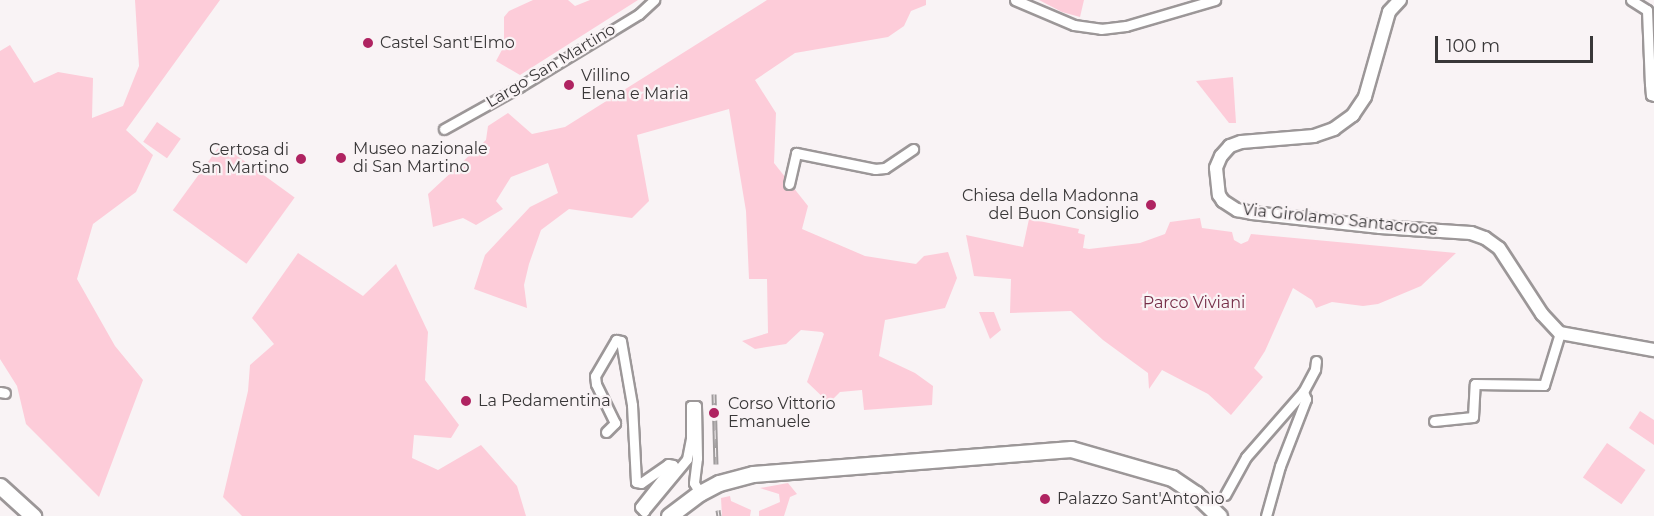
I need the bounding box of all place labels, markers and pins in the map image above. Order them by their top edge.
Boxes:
place label: Castel Sant'Elmo [380,33,515,53]
marker: Castel Sant'Elmo [361,36,375,50]
place label: Villino Elena e Maria [581,66,689,104]
marker: Villino Elena e Maria [562,78,576,92]
place label: Museo nazionale di San Martino [353,139,488,177]
place label: Certosa di San Martino [192,140,289,178]
marker: Museo nazionale di San Martino [334,151,348,165]
marker: Certosa di San Martino [294,152,308,166]
place label: Chiesa della Madonna del Buon Consiglio [962,186,1139,224]
marker: Chiesa della Madonna del Buon Consiglio [1144,198,1158,212]
place label: La Pedamentina [478,391,611,411]
marker: La Pedamentina [459,394,473,408]
place label: Corso Vittorio Emanuele [728,394,836,432]
marker: Corso Vittorio Emanuele [705,404,723,422]
place label: Palazzo Sant'Antonio [1057,489,1225,509]
marker: Palazzo Sant'Antonio [1038,492,1052,506]

